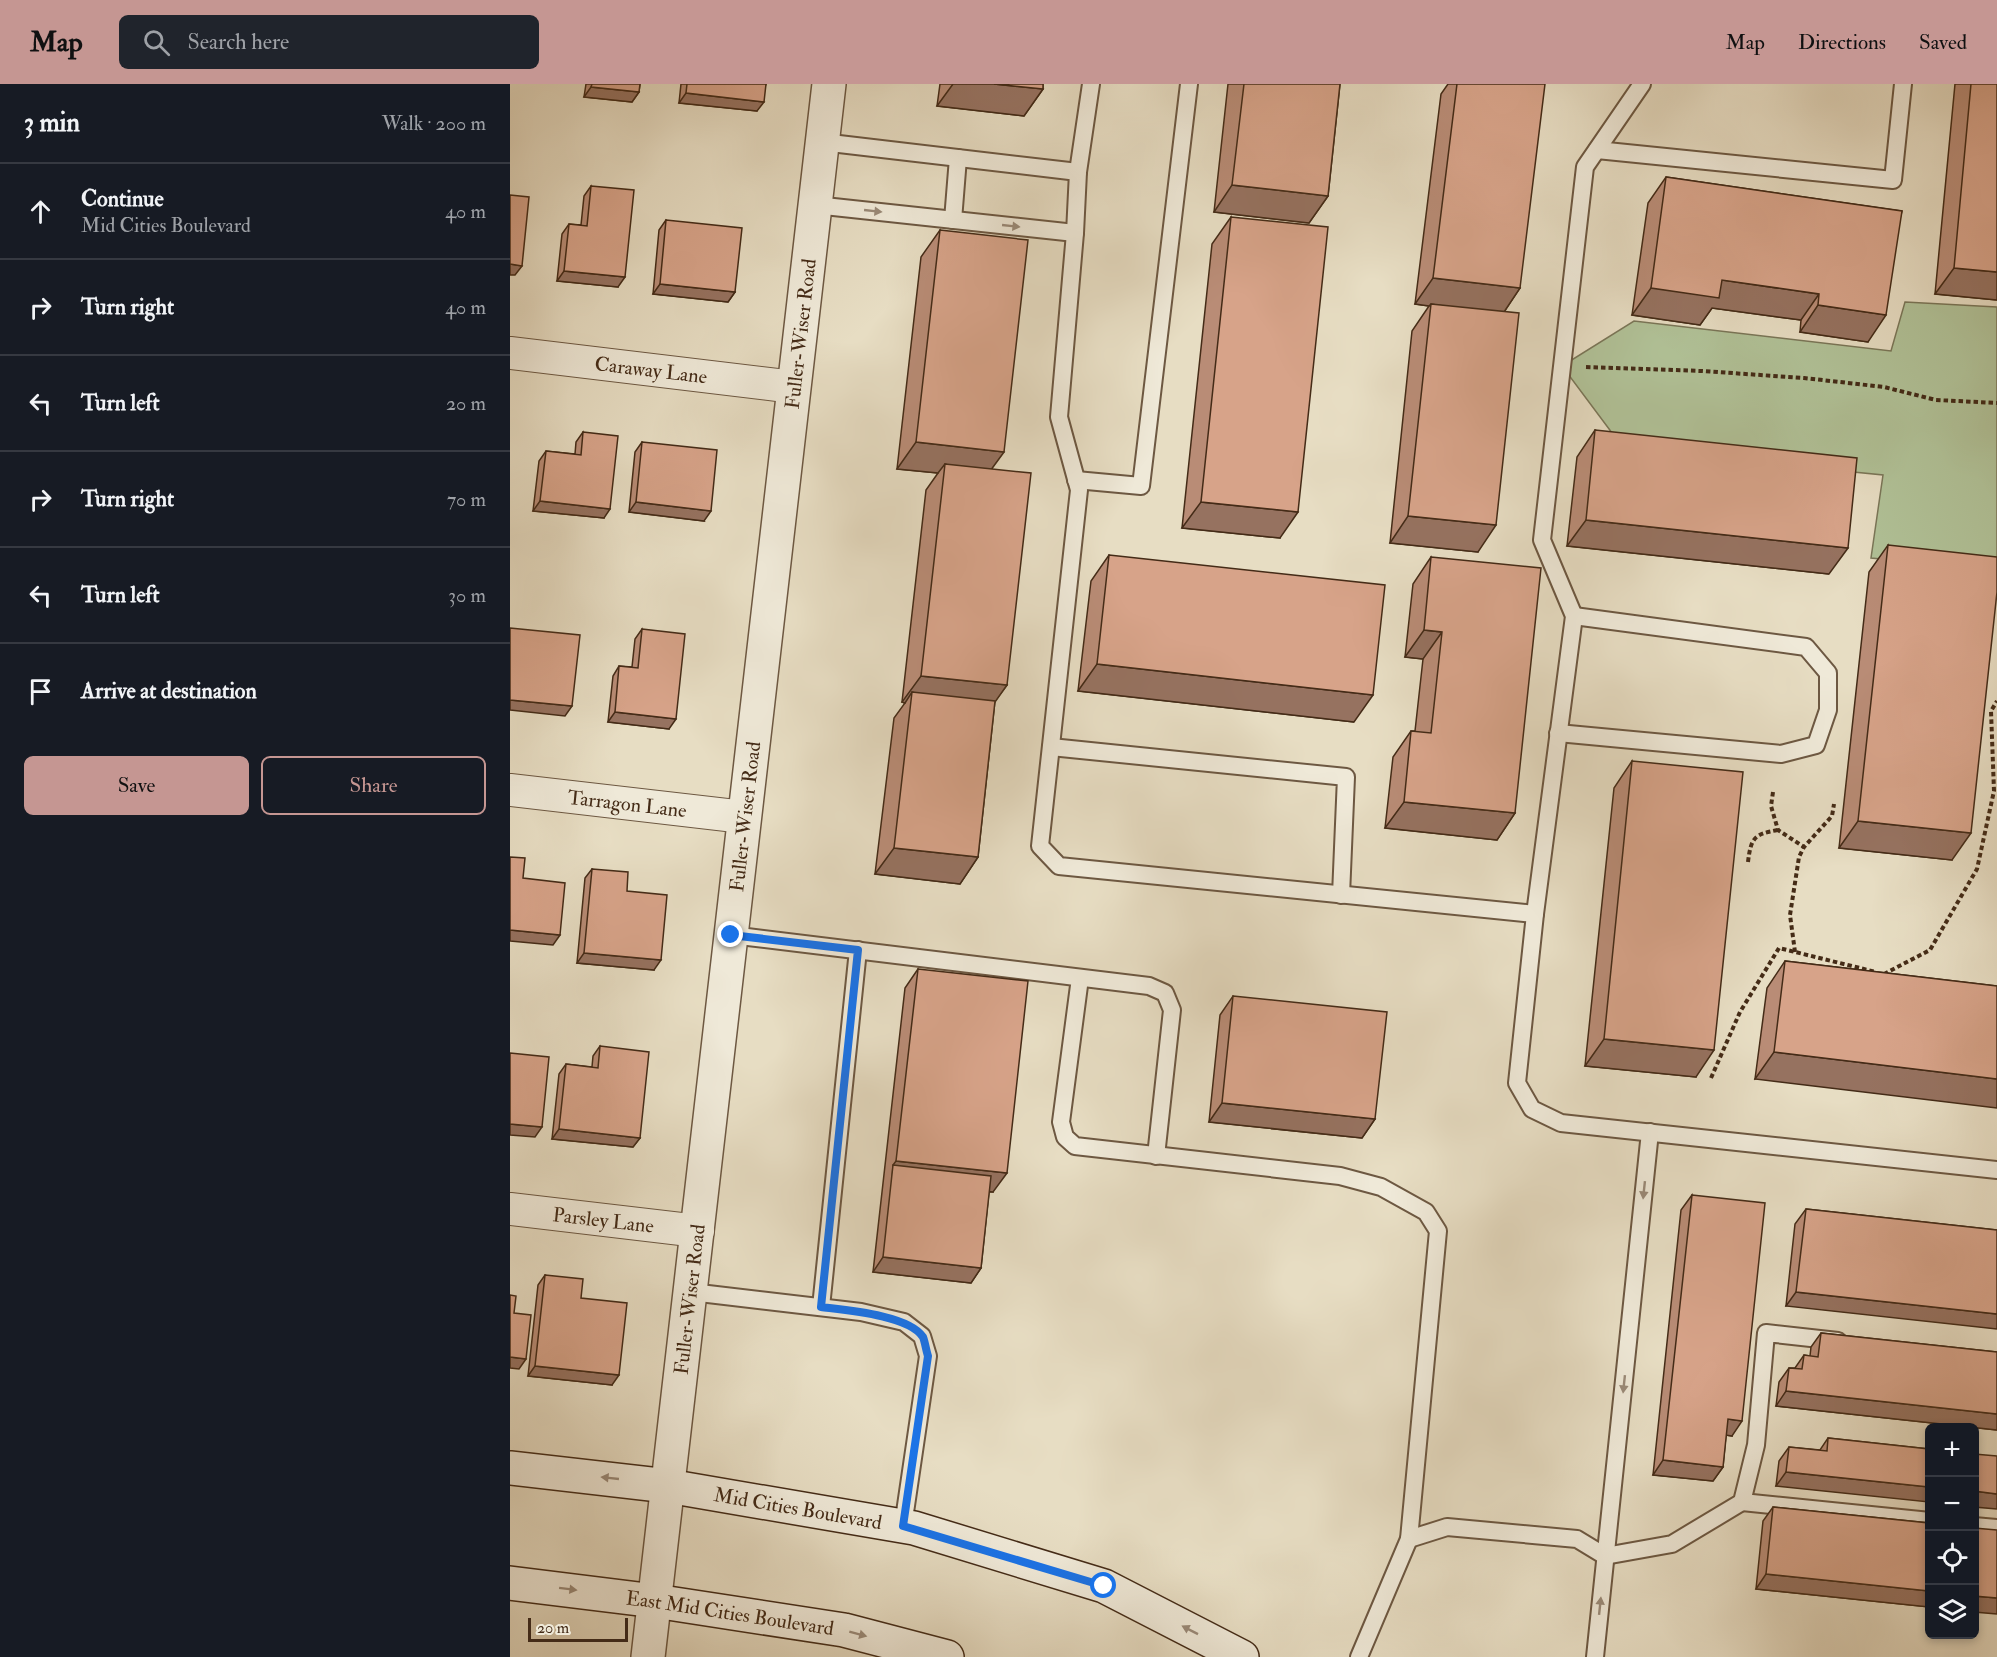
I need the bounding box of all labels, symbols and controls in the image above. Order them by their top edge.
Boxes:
search box [119,15,539,69]
text: Map [30,25,83,60]
icon: search [140,26,173,59]
text: Search here [188,28,289,56]
text: Map [1725,29,1765,56]
text: Directions [1798,29,1886,56]
text: Saved [1919,29,1967,56]
text: 3 min [24,107,80,139]
text: Walk · 200 m [382,111,486,136]
text: Continue [81,185,164,213]
icon: ahead [24,195,57,228]
text: 40 m [445,199,486,224]
one-way arrow [863,206,882,216]
text: Mid Cities Boulevard [81,213,251,238]
one-way arrow [1001,221,1020,231]
street label: Fuller-Wiser Road [779,257,821,410]
icon: right [24,291,57,324]
text: Turn right [81,293,174,321]
text: 40 m [445,295,486,320]
street label: Caraway Lane [593,351,709,389]
icon: left [24,387,57,420]
text: Turn left [81,389,160,417]
text: 20 m [446,391,486,416]
icon: right [24,483,57,516]
text: Turn right [81,485,174,513]
text: 70 m [447,487,486,512]
icon: left [24,579,57,612]
text: Turn left [81,581,160,609]
text: 30 m [448,583,486,608]
icon: arrive [24,675,57,708]
text: Arrive at destination [81,677,257,705]
street label: Fuller-Wiser Road [724,740,766,893]
button: Save [24,756,249,815]
button: Share [261,756,486,815]
street label: Tarragon Lane [566,784,688,823]
route end [717,921,743,947]
one-way arrow [1639,1181,1649,1200]
street label: Parsley Lane [551,1202,655,1238]
street label: Fuller-Wiser Road [668,1223,710,1376]
one-way arrow [1619,1375,1628,1394]
map controls [1925,1423,1979,1639]
button: + [1925,1423,1979,1477]
one-way arrow [601,1474,620,1483]
button: − [1925,1477,1979,1531]
street label: Mid Cities Boulevard [712,1482,884,1535]
button: locate [1925,1531,1979,1585]
route start [1090,1572,1116,1598]
one-way arrow [559,1585,578,1594]
street label: East Mid Cities Boulevard [624,1585,836,1641]
button: layers [1925,1585,1979,1639]
one-way arrow [1595,1597,1605,1616]
scale bar [528,1615,628,1642]
text: 20 m [537,1618,569,1638]
one-way arrow [1182,1625,1199,1635]
one-way arrow [849,1630,867,1639]

